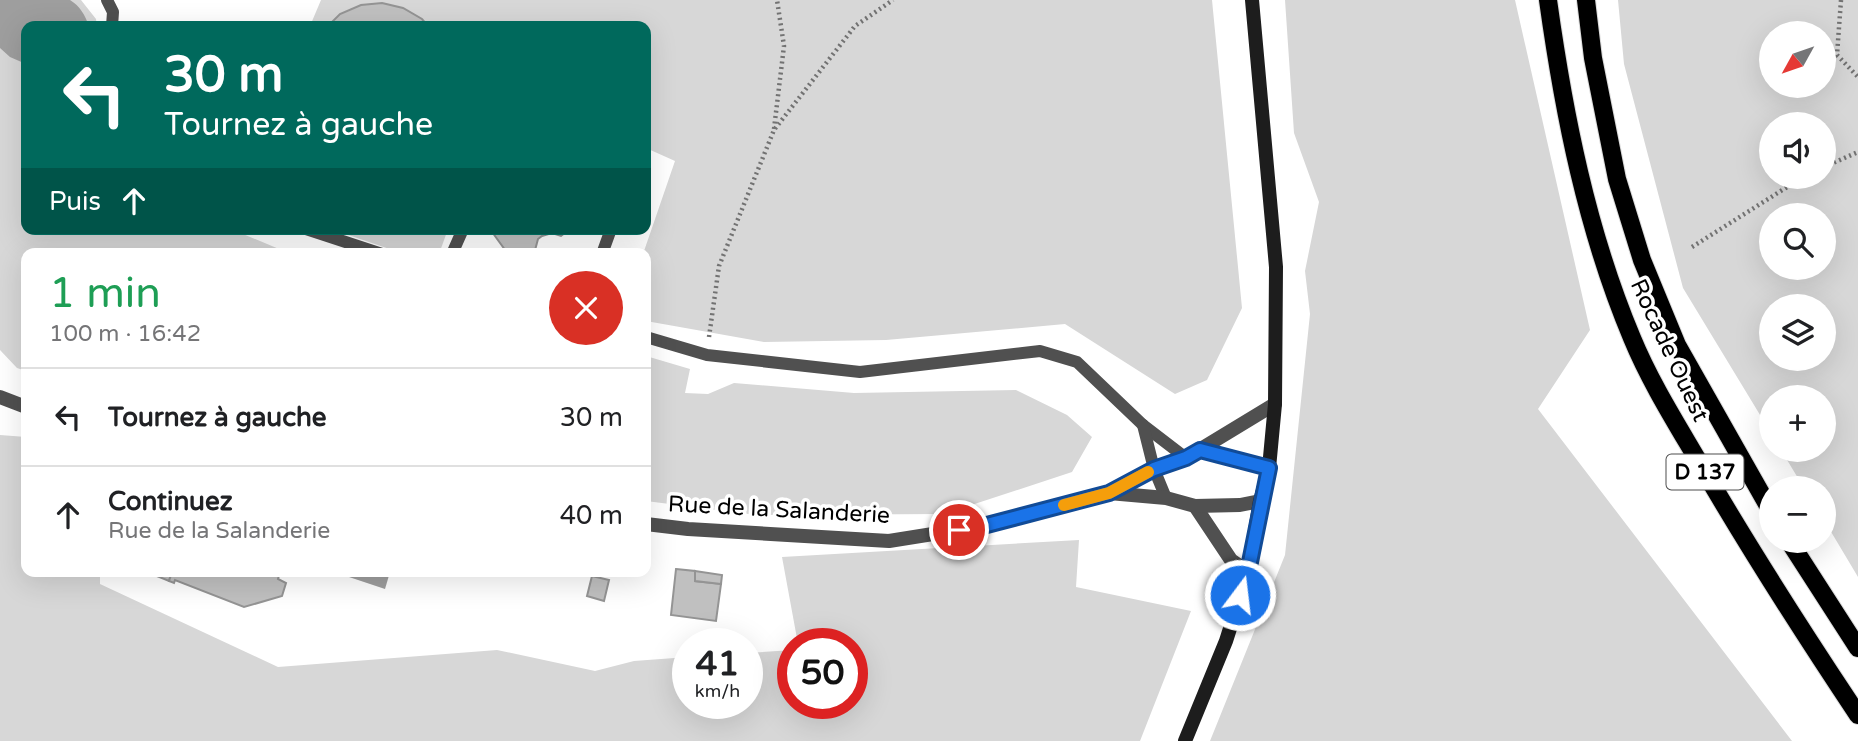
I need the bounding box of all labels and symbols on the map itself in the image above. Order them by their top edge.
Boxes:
north arrow [1759,21,1836,98]
street label: Rocade Ouest [1624,275,1714,426]
road number: D 137 [1666,454,1744,490]
street label: Rue de la Salanderie [667,490,891,530]
pin [929,500,989,560]
position arrow [1203,558,1277,632]
speed limit sign: 50 [777,628,868,719]

